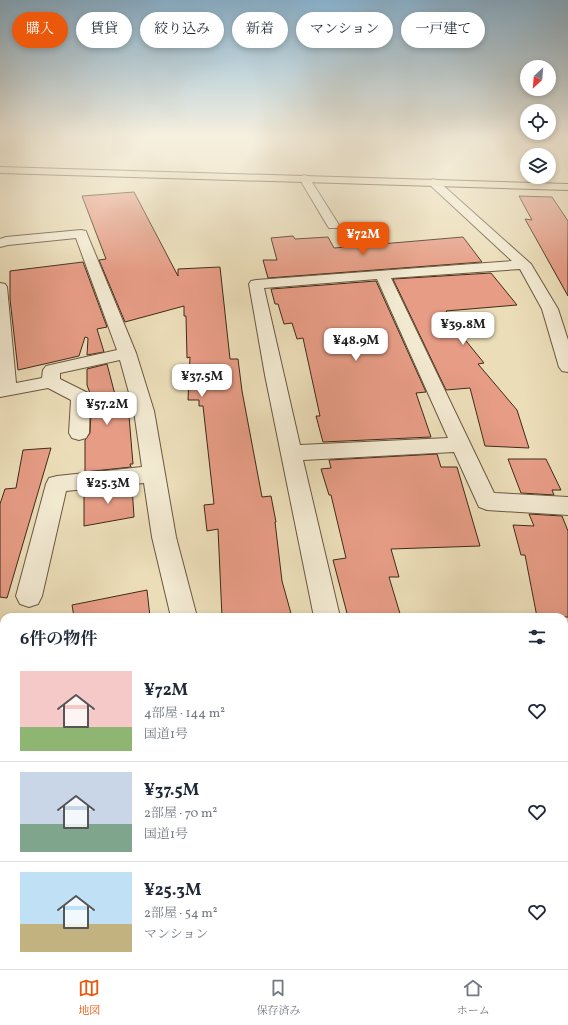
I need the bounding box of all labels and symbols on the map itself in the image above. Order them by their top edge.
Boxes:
north arrow [520,60,556,96]
pin: ¥72M [339,222,387,256]
pin: ¥39.8M [430,312,496,346]
pin: ¥48.9M [323,328,389,362]
pin: ¥37.5M [169,364,235,398]
pin: ¥57.2M [74,392,140,426]
pin: ¥25.3M [75,471,141,505]

